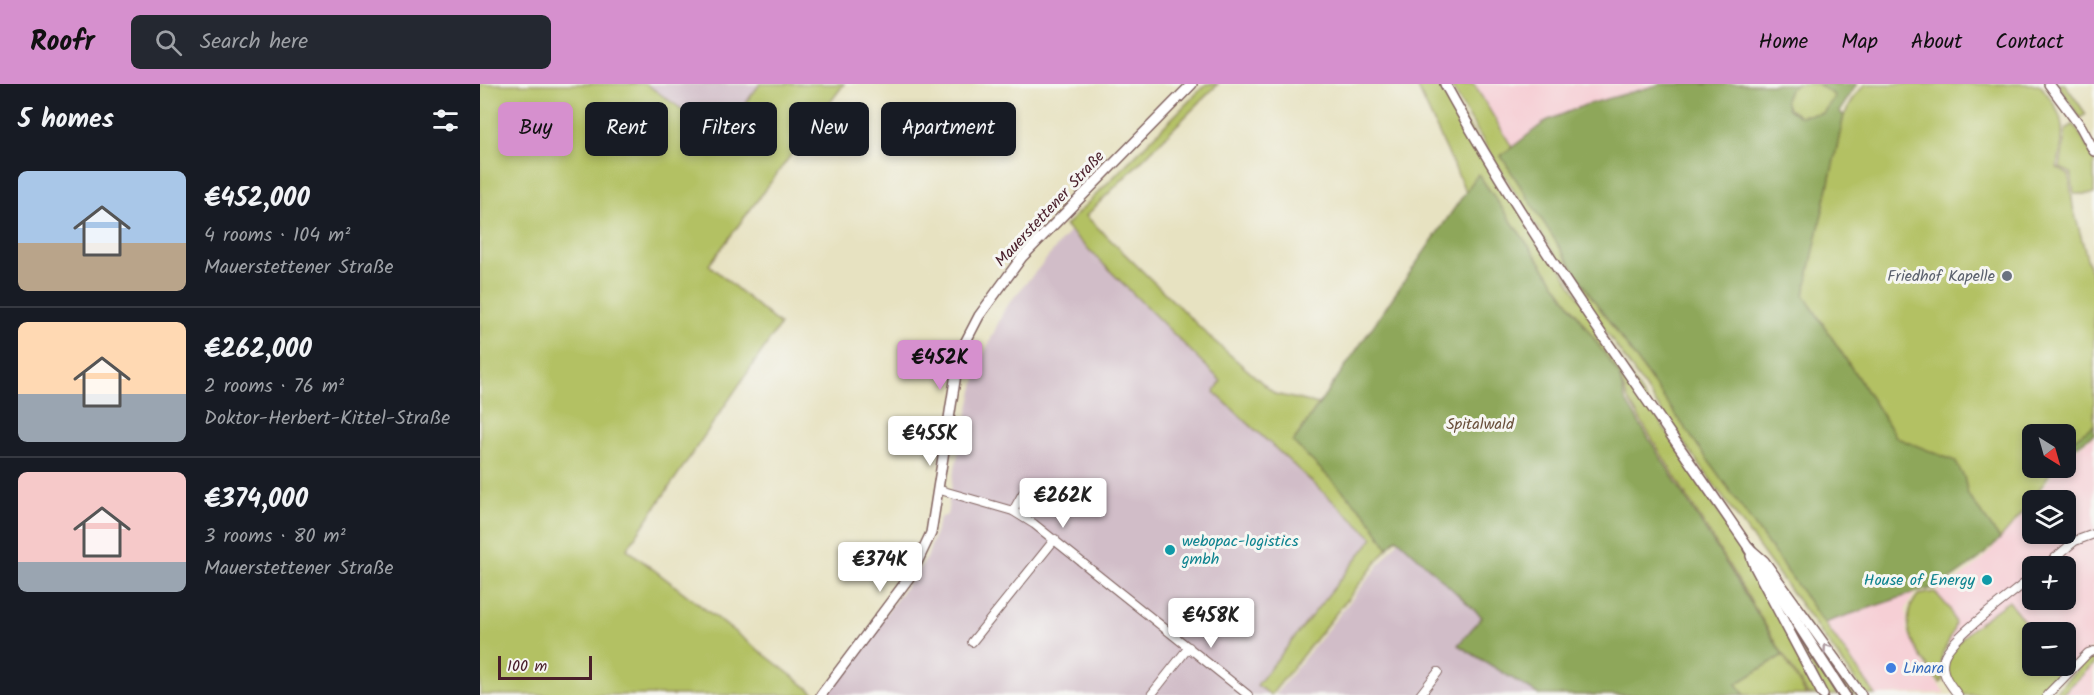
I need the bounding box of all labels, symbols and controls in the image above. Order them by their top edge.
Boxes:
search box [131,15,551,69]
text: Roofr [30,20,95,65]
text: Search here [200,25,308,60]
icon: search [152,26,185,59]
text: Home [1759,26,1808,59]
text: Map [1841,26,1878,59]
text: About [1911,26,1962,59]
text: Contact [1995,26,2064,59]
text: 5 homes [18,99,114,141]
chip: Buy [498,102,573,156]
chip: Rent [585,102,668,156]
chip: Filters [680,102,777,156]
chip: New [789,102,869,156]
chip: Apartment [881,102,1016,156]
icon: filters [429,104,462,137]
street label: Mauerstettener Straße [989,145,1111,273]
text: €452,000 [204,178,310,220]
icon: home [66,195,138,267]
text: 4 rooms · 104 m² [204,220,350,252]
text: Mauerstettener Straße [204,252,394,284]
place label: Friedhof Kapelle [1887,264,1995,289]
marker: Friedhof Kapelle [2000,269,2014,283]
text: €262,000 [204,329,312,371]
pin: €452K [898,340,982,391]
text: €452K [911,343,969,375]
icon: home [66,346,138,418]
text: 2 rooms · 76 m² [204,371,344,403]
text: Doktor-Herbert-Kittel-Straße [204,403,450,435]
park label: Spitalwald [1446,412,1515,437]
pin: €455K [888,416,972,467]
text: €455K [902,419,958,451]
north arrow [2022,424,2076,478]
map controls [2022,424,2076,676]
pin: €262K [1021,478,1105,529]
text: €374,000 [204,479,308,521]
text: €262K [1034,481,1092,513]
button: layers [2022,490,2076,544]
icon: home [66,496,138,568]
text: 3 rooms · 80 m² [204,521,346,553]
place label: webopac-logistics gmbh [1181,529,1299,572]
pin: €374K [838,542,922,593]
marker: webopac-logistics gmbh [1163,543,1177,557]
text: €374K [852,545,908,577]
text: Mauerstettener Straße [204,553,394,585]
button: + [2022,556,2076,610]
place label: House of Energy [1864,568,1975,593]
marker: House of Energy [1980,573,1994,587]
pin: €458K [1169,598,1253,649]
text: €458K [1182,601,1240,633]
button: − [2022,622,2076,676]
one-way arrow [1823,643,1834,654]
scale bar [498,653,592,680]
text: 100 m [507,654,547,679]
place label: Linara [1903,656,1944,681]
marker: Linara [1884,661,1898,675]

